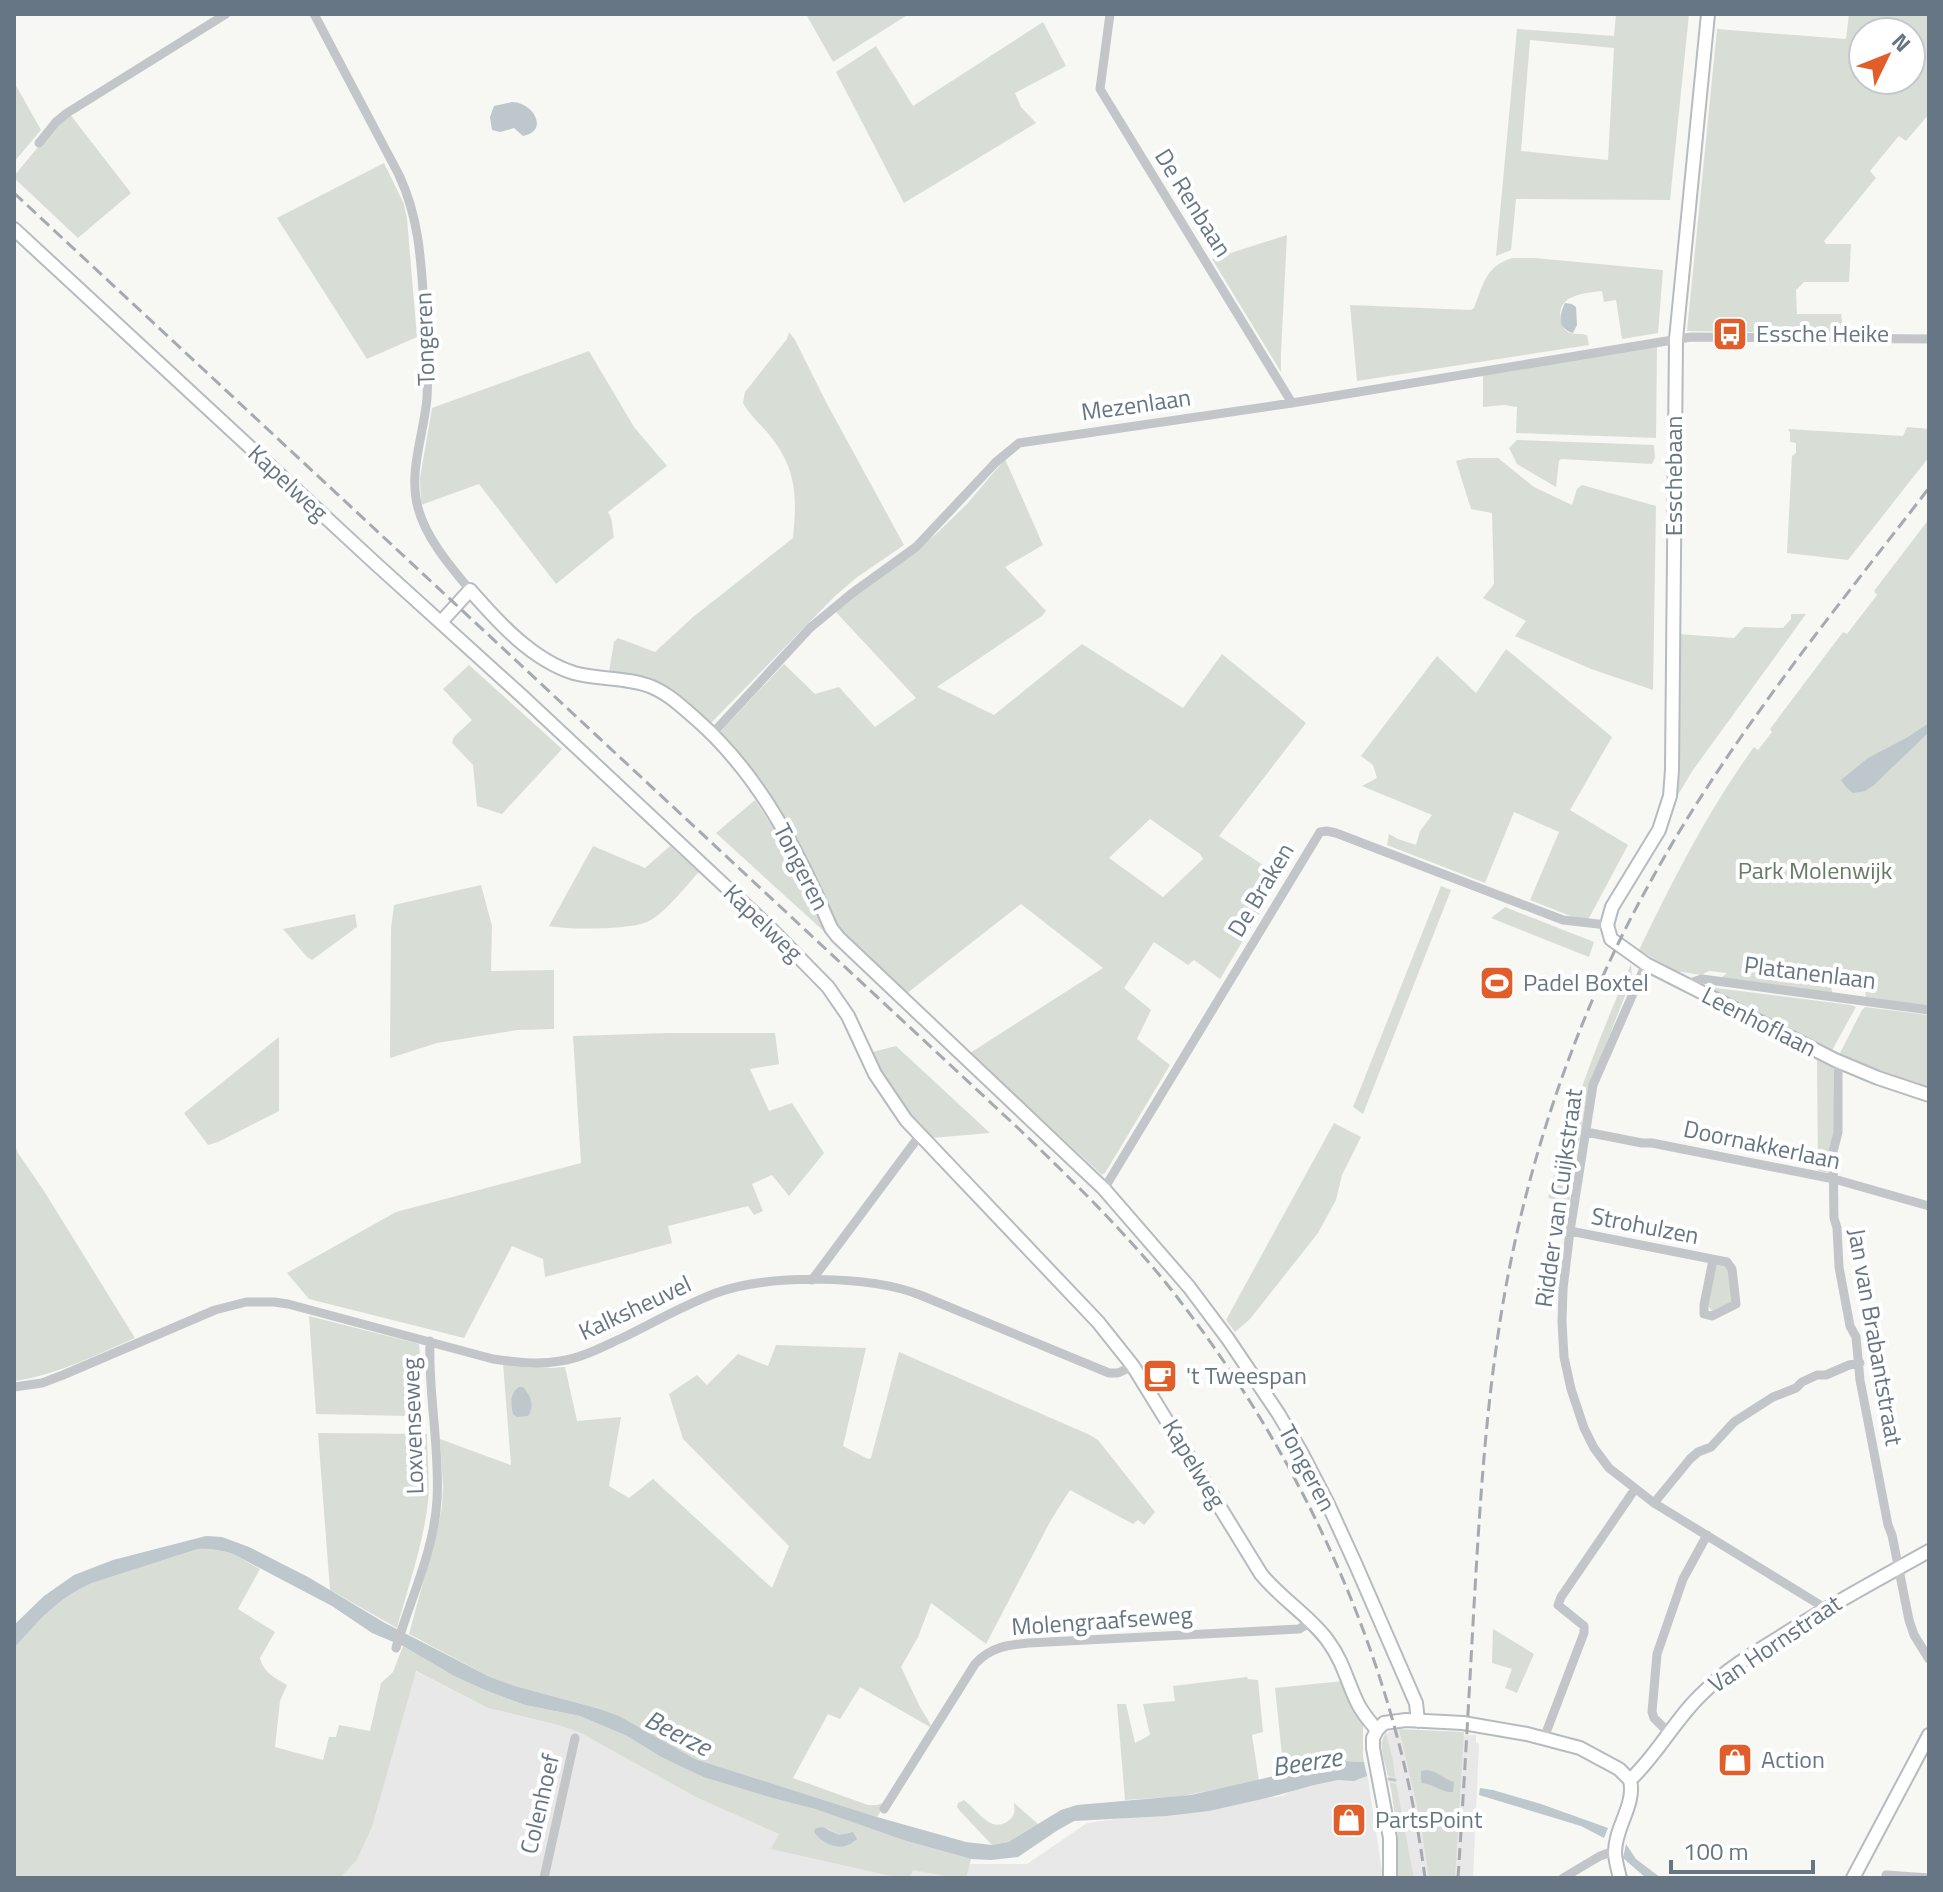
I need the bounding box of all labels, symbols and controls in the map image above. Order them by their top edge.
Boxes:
north arrow [1847,16,1927,96]
text: N [1884,25,1919,60]
street label: De Renbaan [1146,141,1241,264]
street label: Tongeren [404,292,444,386]
bus stop icon: Essche Heike [1711,315,1749,353]
place label: Essche Heike [1756,315,1889,351]
street label: Mezenlaan [1079,378,1193,430]
street label: Esschebaan [1655,416,1691,536]
street label: Kapelweg [240,435,337,529]
street label: Tongeren [765,817,839,916]
street label: De Braken [1218,836,1302,943]
park label: Park Molenwijk [1738,852,1893,888]
street label: Kapelweg [716,875,812,969]
street label: Platanenlaan [1742,946,1878,998]
sports icon: Padel Boxtel [1478,964,1516,1002]
place label: Padel Boxtel [1523,964,1649,1000]
street label: Leenhoflaan [1696,977,1823,1065]
street label: Ridder van Cuijkstraat [1525,1086,1591,1310]
street label: Doornakkerlaan [1680,1110,1844,1178]
street label: Strohulzen [1588,1197,1702,1253]
street label: Jan van Brabantstraat [1839,1225,1913,1449]
street label: Kalksheuvel [572,1265,697,1349]
street label: Loxvenseweg [392,1357,432,1495]
cafe icon: 't Tweespan [1141,1357,1179,1395]
place label: 't Tweespan [1186,1357,1307,1393]
street label: Kapelweg [1154,1412,1236,1515]
street label: Tongeren [1270,1418,1346,1517]
street label: Van Hornstraat [1701,1585,1849,1701]
street label: Molengraafseweg [1010,1596,1194,1644]
water label: Beerze [638,1699,720,1767]
water label: Beerze [1269,1736,1346,1786]
shop icon: Action [1716,1741,1754,1779]
place label: Action [1761,1741,1825,1777]
street label: Colenhoef [510,1750,568,1857]
shop icon: PartsPoint [1330,1801,1368,1839]
place label: PartsPoint [1375,1801,1483,1837]
scale bar [1671,1824,1813,1874]
text: 100 m [1683,1833,1749,1869]

